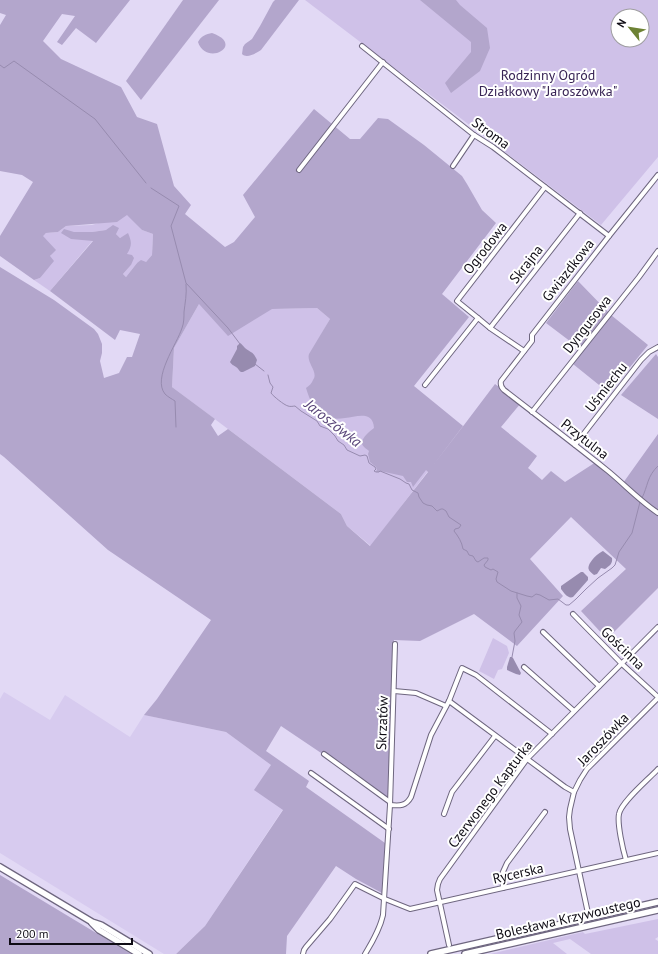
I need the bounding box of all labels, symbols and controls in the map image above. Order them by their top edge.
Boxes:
north arrow [610,8,650,48]
text: N [613,16,629,30]
park label: Rodzinny Ogród Działkowy "Jaroszówka" [479,66,617,100]
street label: Stroma [468,113,514,153]
street label: Ogrodowa [459,218,511,278]
street label: Gwiazdkowa [538,235,598,305]
street label: Skrajna [505,241,547,287]
street label: Dyngusowa [559,291,615,357]
street label: Uśmiechu [581,358,631,416]
water label: Jaroszówka [300,394,366,451]
street label: Przytulna [557,415,613,463]
street label: Gościnna [597,623,649,673]
street label: Skrzatów [372,695,392,750]
street label: Jaroszówka [573,709,633,770]
street label: Czerwonego Kapturka [444,737,536,851]
street label: Rycerska [491,858,545,888]
street label: Bolesława Krzywoustego [494,893,642,943]
scale bar [10,920,132,946]
text: 200 m [16,926,49,941]

